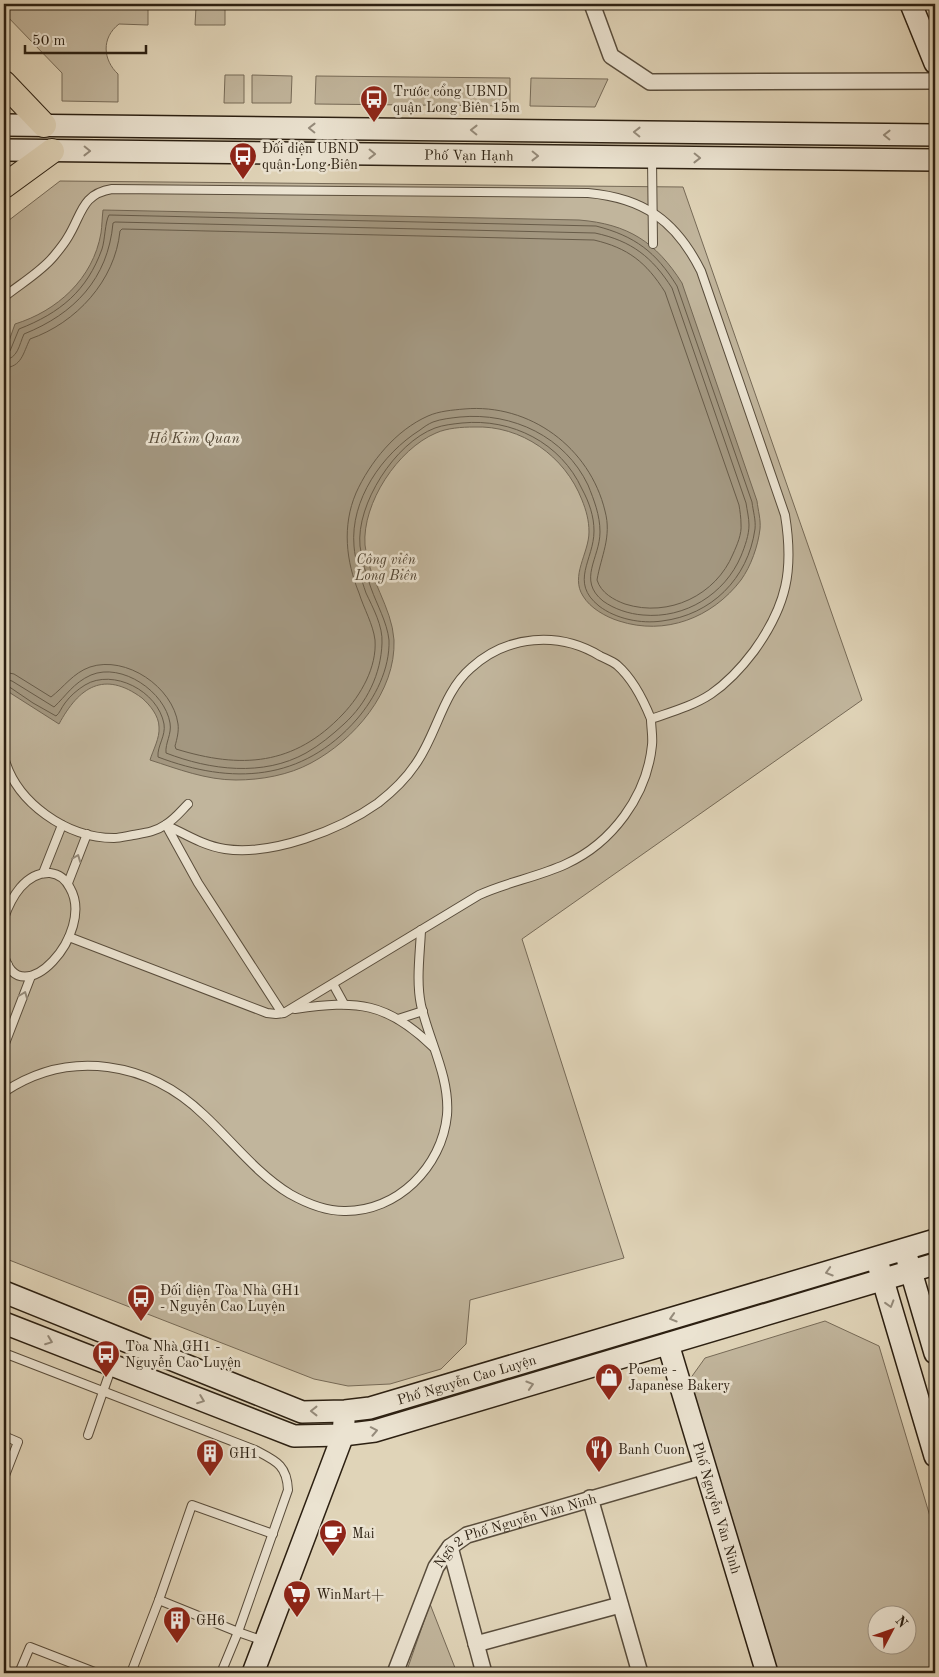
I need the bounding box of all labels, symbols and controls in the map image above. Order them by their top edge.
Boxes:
scale bar [25,22,146,54]
text: 50 m [32,34,66,49]
place label: Trước cổng UBND quận Long Biên 15m [393,83,520,115]
bus stop icon: Trước cổng UBND quận Long Biên 15m [359,84,389,123]
one-way arrow [307,123,315,133]
one-way arrow [470,125,478,135]
one-way arrow [632,127,640,137]
one-way arrow [882,129,890,140]
bus stop icon: Đối diện UBND quận Long Biên [228,141,258,180]
place label: Đối diện UBND quận Long Biên [262,141,359,172]
one-way arrow [84,146,92,156]
street label: Phố Vạn Hạnh [424,148,514,163]
one-way arrow [369,149,377,159]
one-way arrow [532,151,539,161]
one-way arrow [694,153,702,163]
water label: Hồ Kim Quan [147,430,240,447]
park label: Công viên Long Biên [354,553,417,584]
one-way arrow [71,855,81,863]
one-way arrow [17,991,28,1000]
one-way arrow [825,1266,834,1276]
bus stop icon: Đối diện Tòa Nhà GH1 - Nguyễn Cao Luyện [126,1283,156,1322]
place label: Đối diện Tòa Nhà GH1 - Nguyễn Cao Luyện [160,1283,301,1314]
one-way arrow [884,1300,894,1308]
one-way arrow [670,1312,678,1322]
one-way arrow [44,1335,53,1345]
bus stop icon: Tòa Nhà GH1 - Nguyễn Cao Luyện [91,1339,121,1378]
place label: Tòa Nhà GH1 - Nguyễn Cao Luyện [125,1340,242,1370]
street label: Phố Nguyễn Cao Luyện [396,1353,538,1408]
shop icon: Poeme - Japanese Bakery [594,1362,624,1401]
place label: Poeme - Japanese Bakery [628,1363,731,1393]
one-way arrow [525,1381,533,1391]
one-way arrow [196,1393,205,1404]
one-way arrow [310,1406,318,1417]
one-way arrow [369,1426,378,1436]
restaurant icon: Banh Cuon [584,1434,614,1473]
building icon: GH1 [195,1438,225,1477]
street label: Phố Nguyễn Văn Ninh [690,1440,743,1576]
place label: Banh Cuon [618,1443,685,1457]
place label: GH1 [229,1447,258,1461]
street label: Ngõ 2 Phố Nguyễn Văn Ninh [432,1492,599,1571]
cafe icon: Mai [318,1518,348,1557]
place label: Mai [352,1527,375,1541]
supermarket icon: WinMart+ [282,1579,312,1618]
place label: WinMart+ [316,1588,384,1602]
north arrow [866,1604,916,1654]
building icon: GH6 [162,1605,192,1644]
text: N [892,1613,910,1631]
place label: GH6 [196,1614,225,1628]

